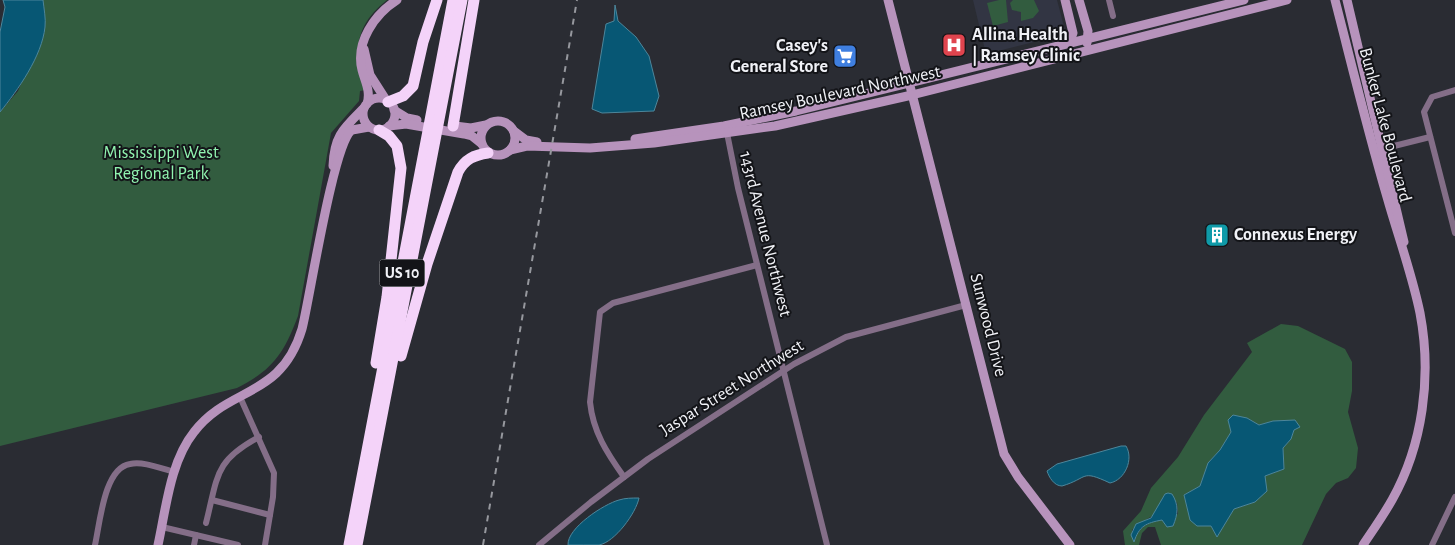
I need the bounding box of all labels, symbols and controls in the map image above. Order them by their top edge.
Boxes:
place label: Allina Health | Ramsey Clinic [972,26,1080,66]
hospital icon: Allina Health | Ramsey Clinic [941,32,967,58]
place label: Casey's General Store [730,37,828,76]
supermarket icon: Casey's General Store [832,43,858,69]
street label: Bunker Lake Boulevard [1356,46,1414,204]
street label: Ramsey Boulevard Northwest [738,63,943,123]
park label: Mississippi West Regional Park [103,144,219,183]
street label: 143rd Avenue Northwest [736,150,794,319]
building icon: Connexus Energy [1204,222,1230,248]
place label: Connexus Energy [1234,226,1358,244]
road number: US 10 [380,260,424,286]
street label: Sunwood Drive [966,272,1010,378]
street label: Jaspar Street Northwest [657,336,807,439]

